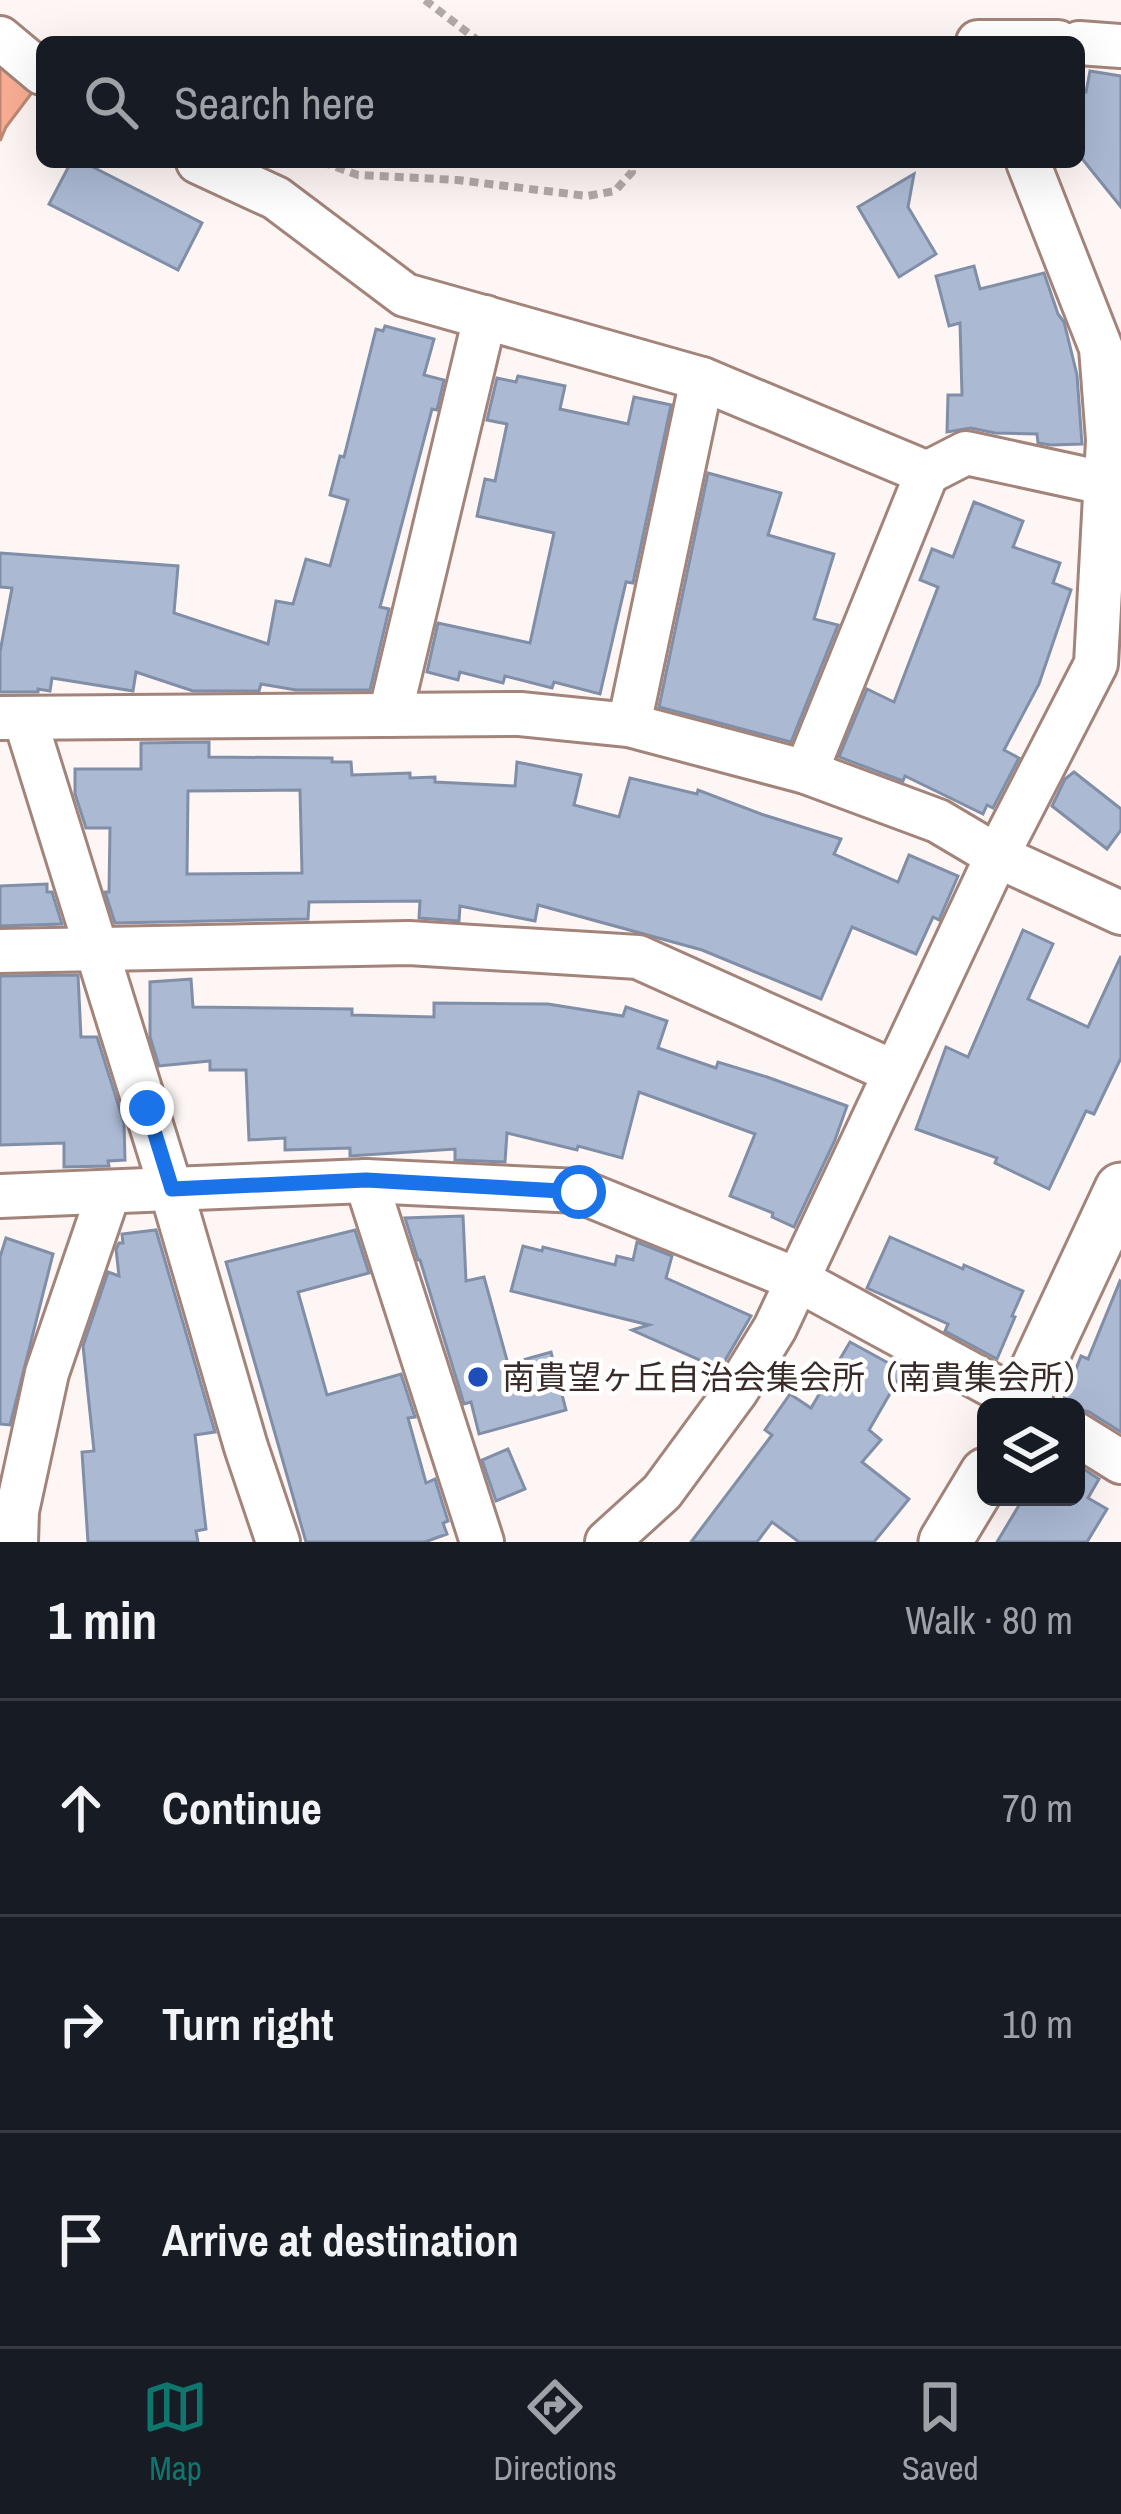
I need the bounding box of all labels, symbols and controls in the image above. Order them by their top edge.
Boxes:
search box [36,36,1085,168]
icon: search [78,69,144,135]
text: Search here [174,72,375,133]
route end [120,1081,174,1135]
route start [552,1165,606,1219]
place label: 南貴望ヶ丘自治会集会所（南貴集会所） [502,1355,1096,1399]
marker: 南貴望ヶ丘自治会集会所（南貴集会所） [465,1364,491,1390]
map controls [977,1398,1085,1506]
button: layers [977,1398,1085,1506]
text: 1 min [48,1586,157,1655]
text: Walk · 80 m [905,1594,1073,1646]
icon: ahead [48,1775,114,1841]
text: Continue [162,1777,322,1838]
text: 70 m [1002,1782,1073,1834]
icon: right [48,1991,114,2057]
text: Turn right [162,1993,334,2054]
text: 10 m [1002,1998,1073,2050]
icon: arrive [48,2207,114,2273]
text: Arrive at destination [162,2209,519,2270]
tab: Map [142,2374,208,2490]
tab: Directions [493,2374,617,2490]
tab: Saved [902,2374,978,2490]

